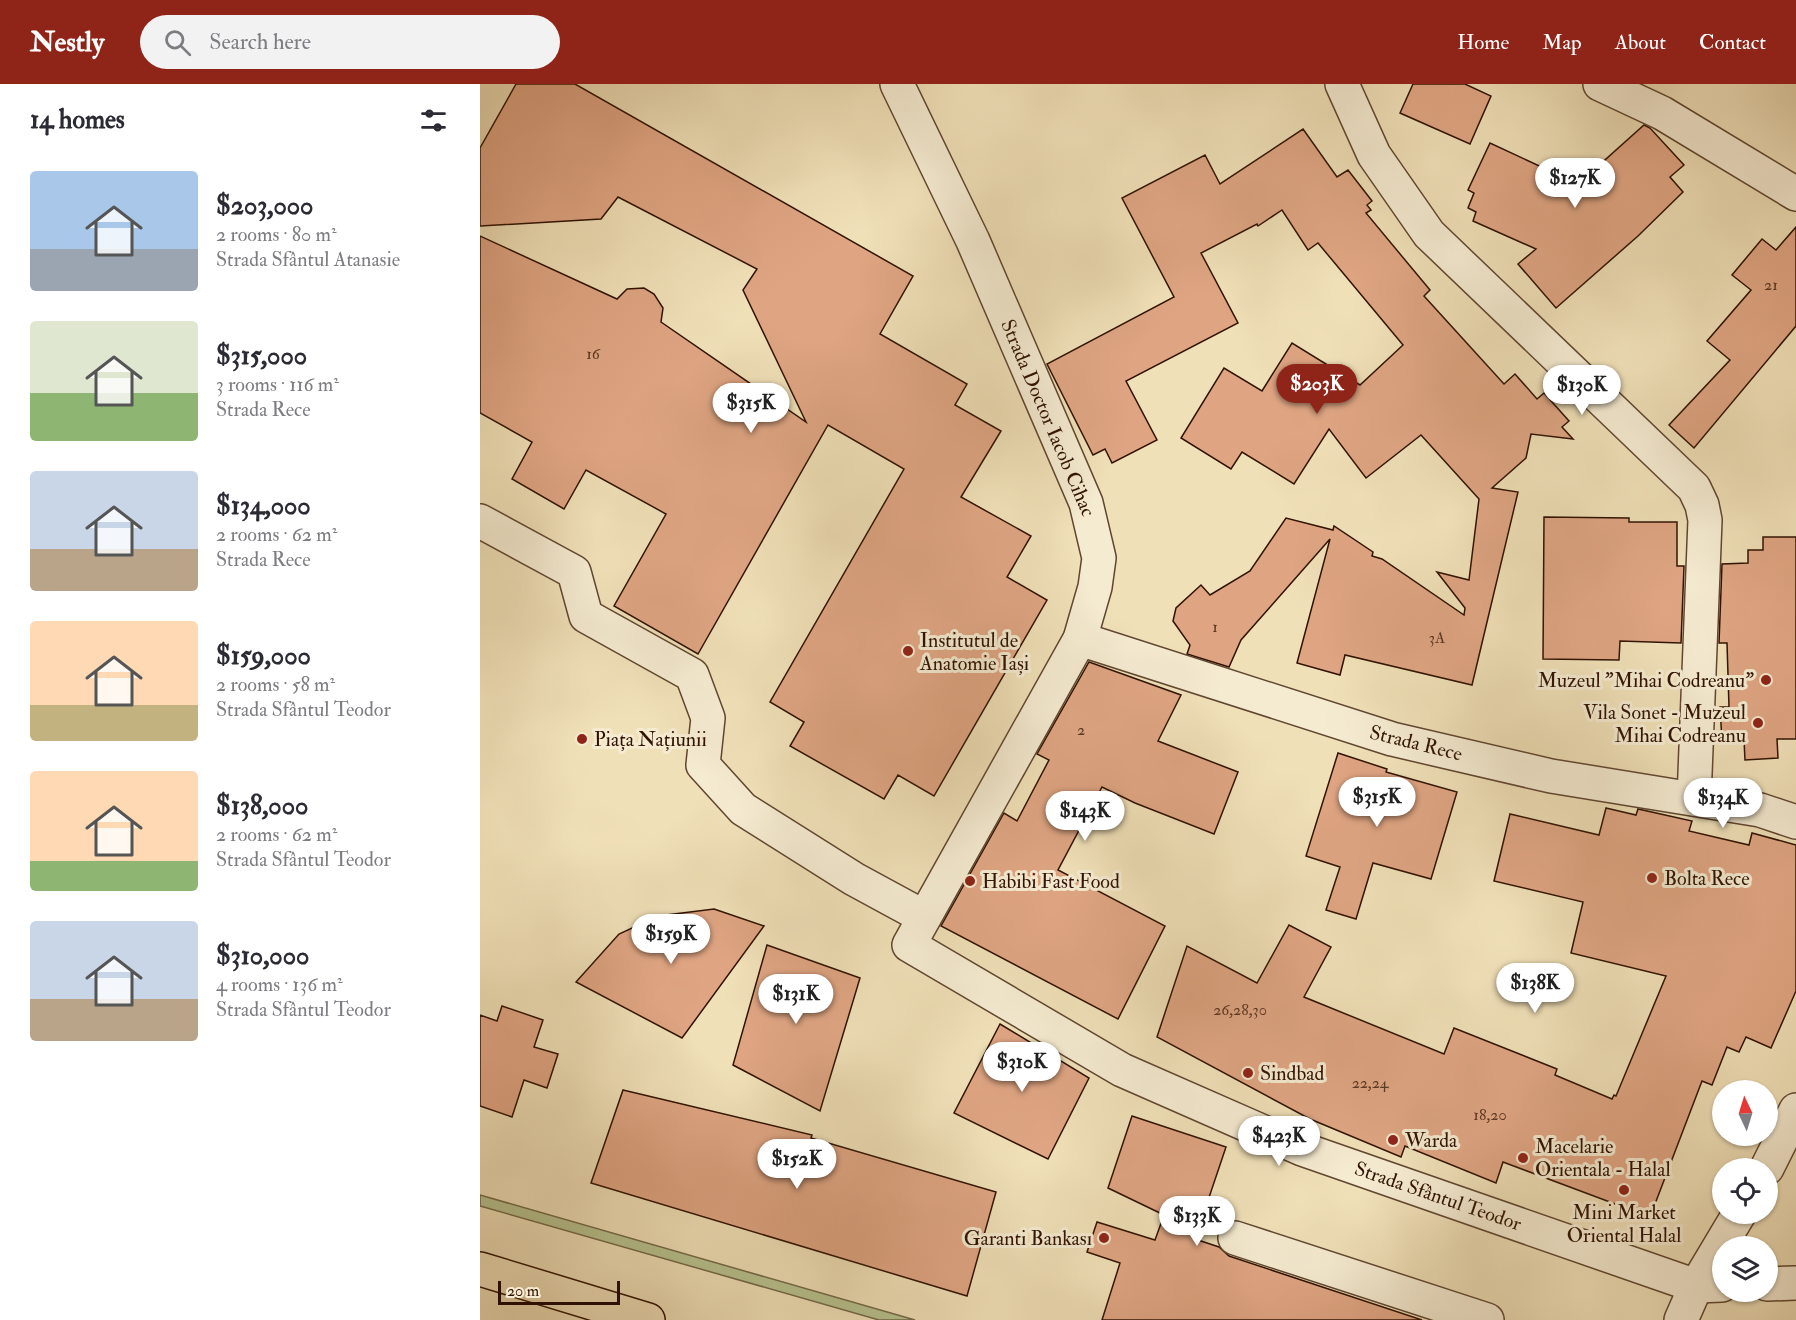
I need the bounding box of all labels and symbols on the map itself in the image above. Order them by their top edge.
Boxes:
pin: $127K [1533,158,1617,209]
house number: 21 [1764,275,1778,295]
street label: Strada Doctor Iacob Cihac [995,316,1101,520]
house number: 16 [586,344,601,364]
pin: $203K [1275,364,1359,415]
pin: $130K [1540,365,1624,416]
pin: $315K [709,383,793,434]
house number: 1 [1212,617,1218,637]
place label: Institutul de Anatomie Iași [919,628,1029,676]
house number: 3A [1429,628,1445,648]
marker: Institutul de Anatomie Iași [901,644,915,658]
place label: Muzeul "Mihai Codreanu" [1538,668,1754,693]
marker: Muzeul "Mihai Codreanu" [1759,673,1773,687]
place label: Vila Sonet - Muzeul Mihai Codreanu [1583,700,1746,748]
marker: Vila Sonet - Muzeul Mihai Codreanu [1751,716,1765,730]
street label: Strada Rece [1367,719,1465,767]
house number: 2 [1077,720,1085,740]
place label: Piața Națiunii [594,727,707,752]
marker: Piața Națiunii [575,732,589,746]
pin: $315K [1335,777,1419,828]
pin: $134K [1681,778,1765,829]
pin: $143K [1043,791,1127,842]
place label: Bolta Rece [1664,866,1750,891]
place label: Habibi Fast Food [982,869,1120,894]
marker: Bolta Rece [1645,871,1659,885]
marker: Habibi Fast Food [963,874,977,888]
pin: $159K [629,914,713,965]
pin: $138K [1493,963,1577,1014]
pin: $131K [754,974,838,1025]
house number: 26,28,30 [1213,1000,1267,1020]
pin: $310K [980,1042,1064,1093]
place label: Sindbad [1260,1061,1325,1086]
marker: Sindbad [1241,1066,1255,1080]
house number: 22,24 [1352,1073,1390,1093]
north arrow [1712,1080,1778,1146]
house number: 18,20 [1473,1105,1507,1125]
pin: $423K [1237,1116,1321,1167]
place label: Warda [1404,1128,1458,1153]
marker: Warda [1386,1133,1400,1147]
place label: Macelarie Orientala - Halal [1535,1134,1671,1182]
pin: $152K [755,1139,839,1190]
marker: Macelarie Orientala - Halal [1516,1151,1530,1165]
street label: Strada Sfântul Teodor [1351,1156,1525,1236]
marker: Mini Market Oriental Halal [1617,1183,1631,1197]
pin: $133K [1155,1196,1239,1247]
place label: Mini Market Oriental Halal [1567,1200,1681,1248]
place label: Garanti Bankası [964,1226,1092,1251]
marker: Garanti Bankası [1097,1231,1111,1245]
scale bar [498,1278,620,1306]

